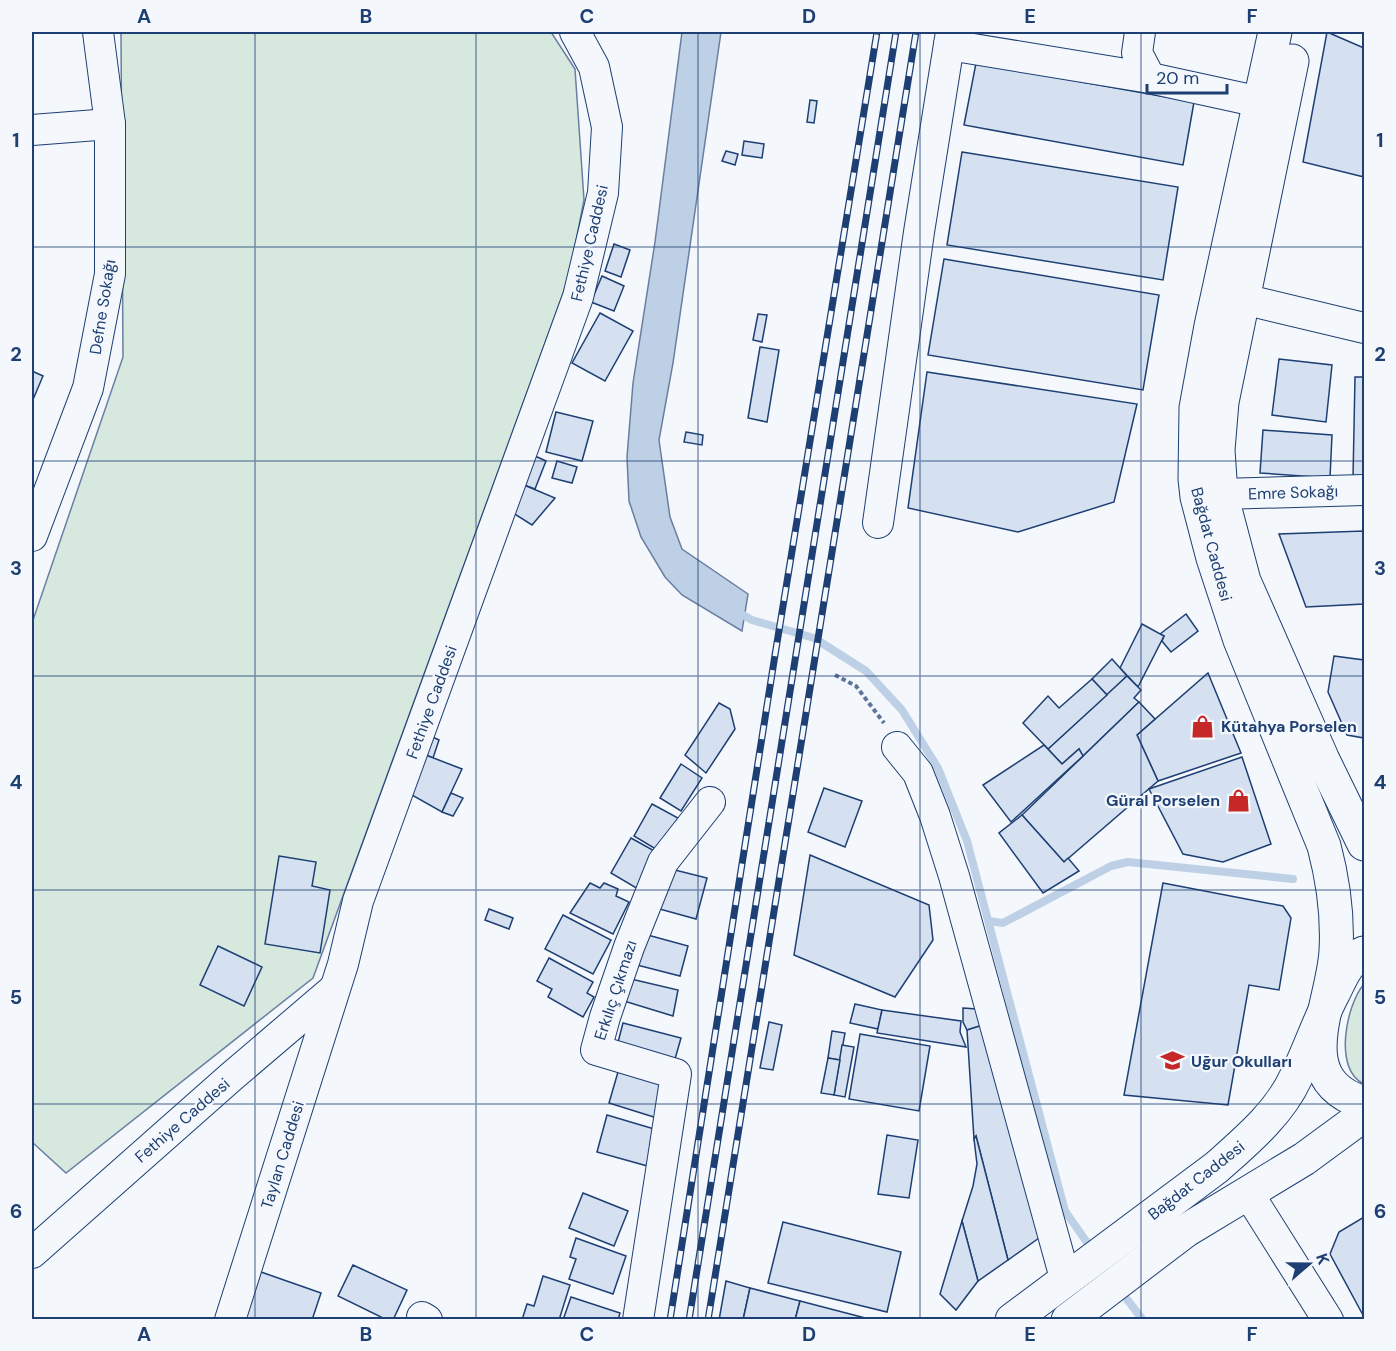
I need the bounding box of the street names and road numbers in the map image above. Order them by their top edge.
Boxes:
street label: Fethiye Caddesi [566,183,613,303]
street label: Defne Sokağı [85,258,120,356]
street label: Emre Sokağı [1248,480,1338,505]
street label: Bağdat Caddesi [1186,485,1237,603]
street label: Fethiye Caddesi [401,643,462,762]
street label: Erkılıç Çıkmazı [589,937,642,1043]
street label: Fethiye Caddesi [131,1073,234,1167]
street label: Taylan Caddesi [256,1098,309,1212]
street label: Bağdat Caddesi [1144,1136,1249,1225]

